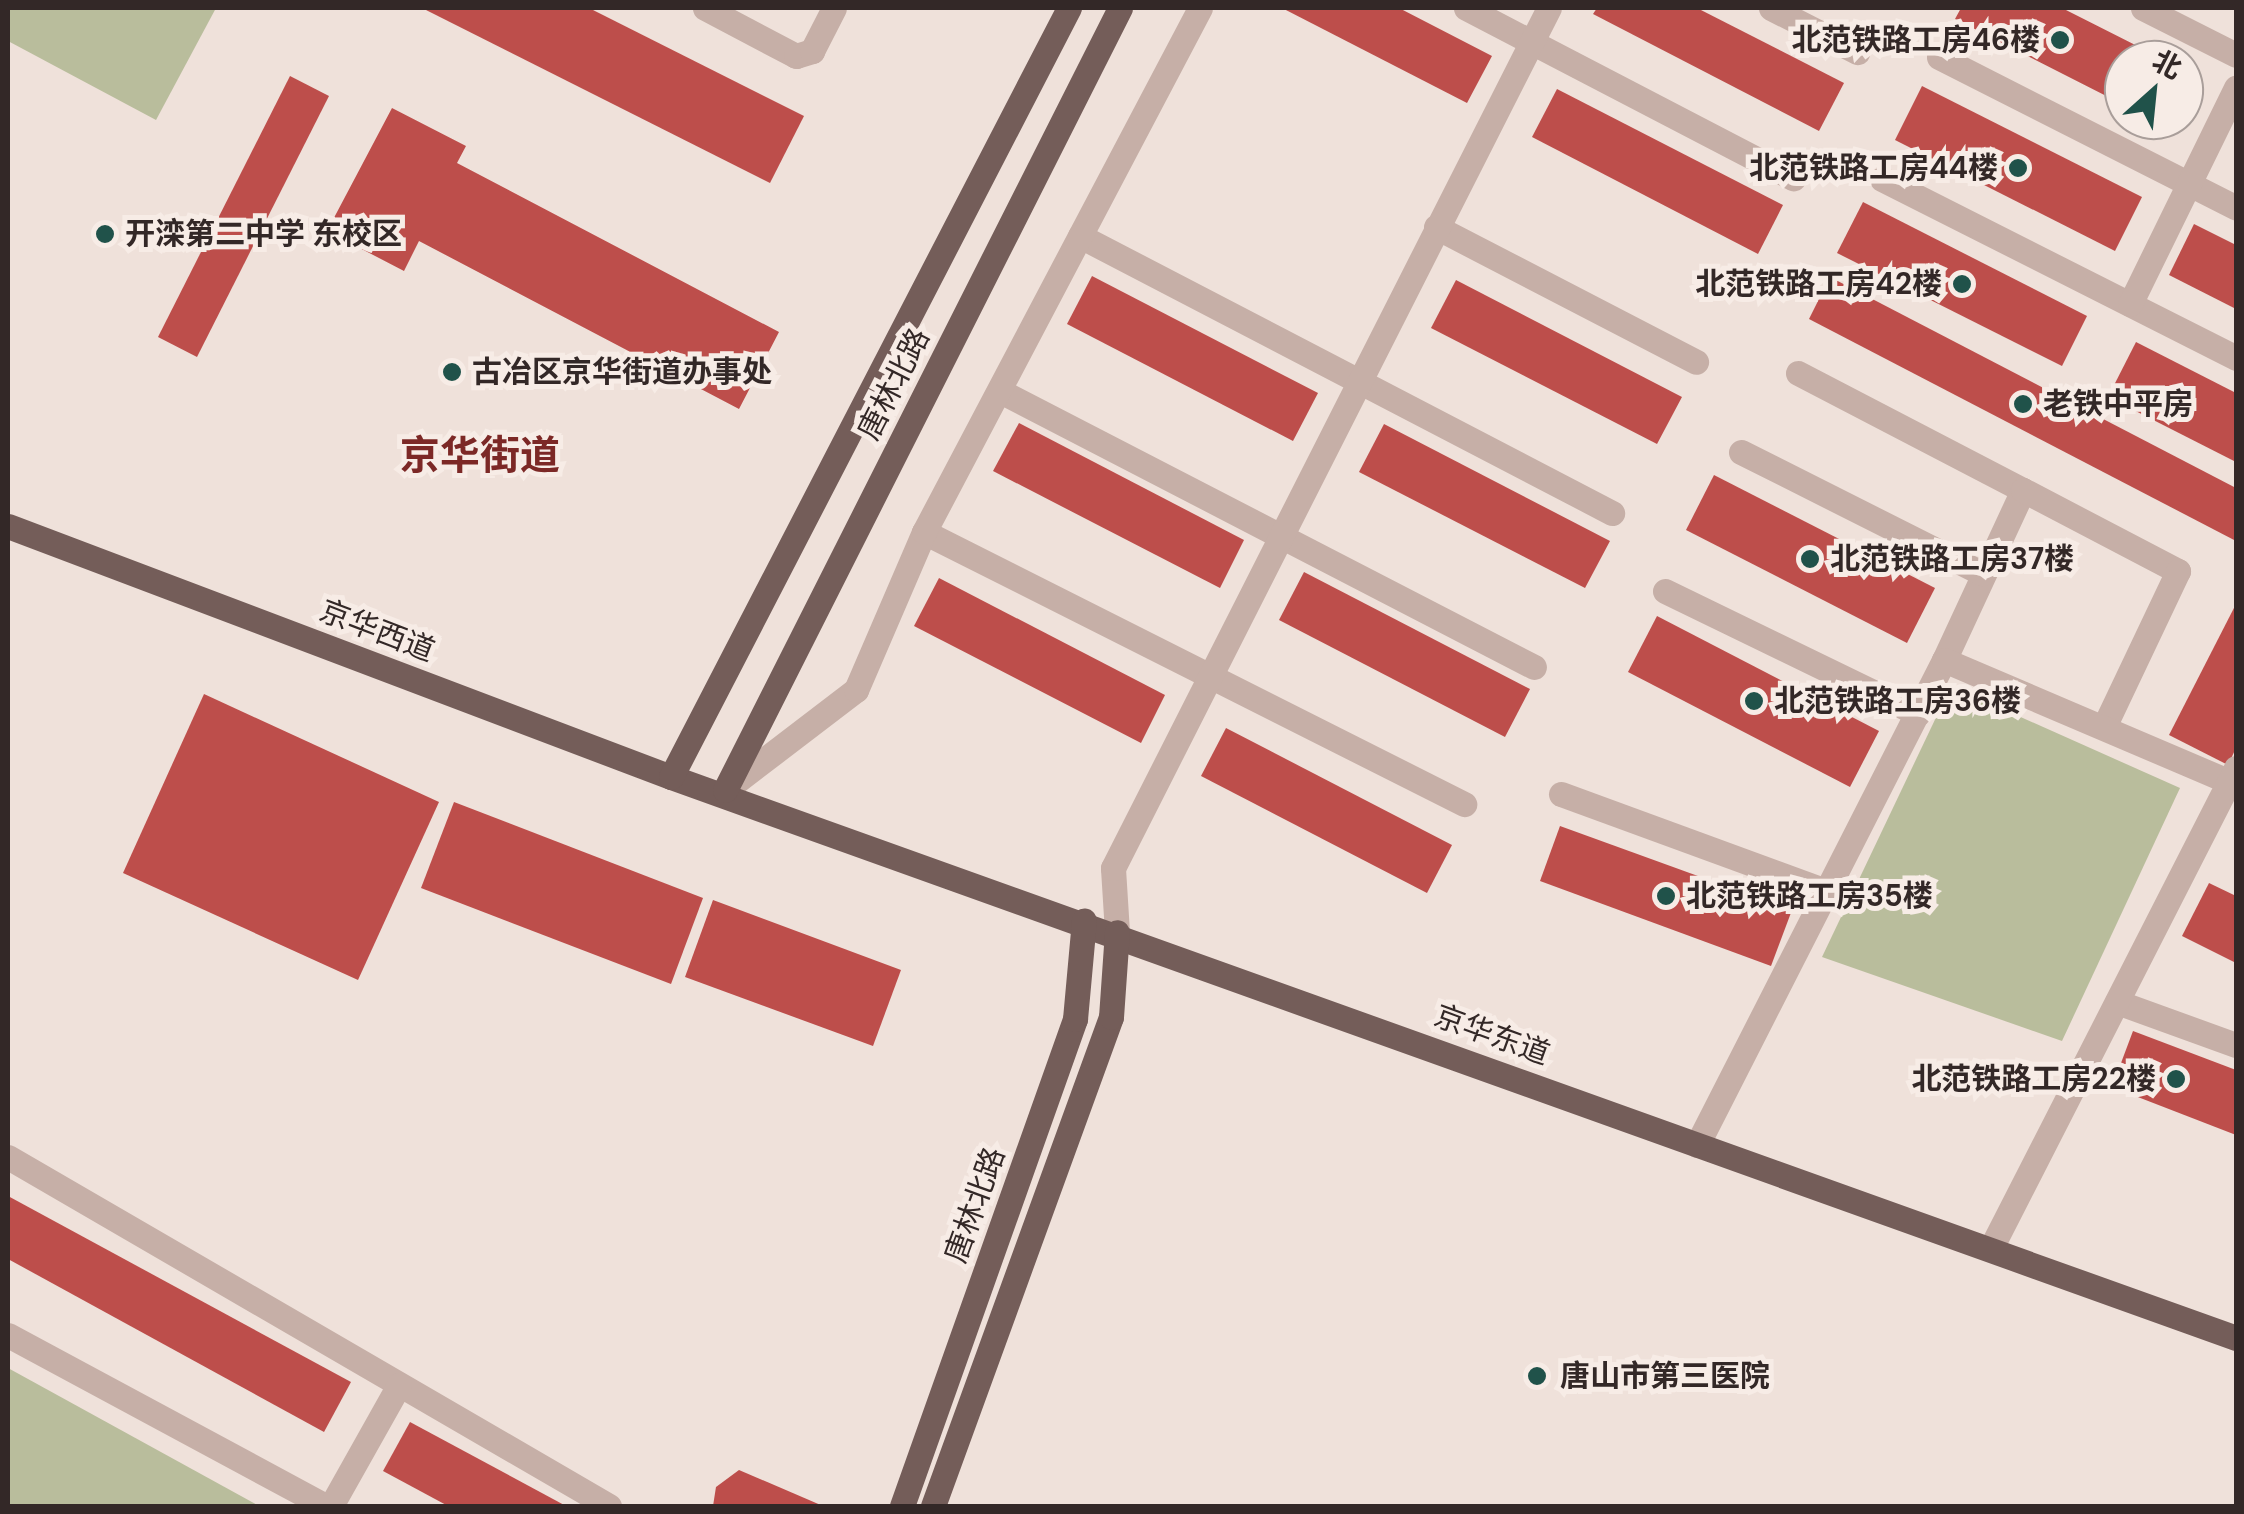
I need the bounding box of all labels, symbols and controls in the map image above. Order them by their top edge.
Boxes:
place label: 北范铁路工房46楼 [1791,22,2040,58]
marker: 北范铁路工房46楼 [2049,29,2071,51]
north arrow [2104,40,2204,140]
text: 北 [2146,42,2188,87]
place label: 北范铁路工房44楼 [1749,150,1998,186]
marker: 北范铁路工房44楼 [2007,157,2029,179]
place label: 开滦第二中学 东校区 [125,216,402,252]
marker: 开滦第二中学 东校区 [94,223,116,245]
place label: 北范铁路工房42楼 [1695,266,1942,302]
marker: 北范铁路工房42楼 [1951,273,1973,295]
street label: 唐林北路 [851,322,937,446]
place label: 古冶区京华街道办事处 [472,354,772,390]
marker: 古冶区京华街道办事处 [441,361,463,383]
place label: 老铁中平房 [2043,386,2193,422]
marker: 老铁中平房 [2012,393,2034,415]
district label: 京华街道 [400,431,560,479]
place label: 北范铁路工房37楼 [1830,541,2074,577]
marker: 北范铁路工房37楼 [1799,548,1821,570]
street label: 京华西道 [315,593,439,669]
place label: 北范铁路工房36楼 [1774,683,2021,719]
marker: 北范铁路工房36楼 [1743,690,1765,712]
place label: 北范铁路工房35楼 [1686,878,1933,914]
marker: 北范铁路工房35楼 [1655,885,1677,907]
street label: 京华东道 [1429,998,1555,1072]
place label: 北范铁路工房22楼 [1911,1061,2156,1097]
marker: 北范铁路工房22楼 [2165,1068,2187,1090]
street label: 唐林北路 [938,1142,1012,1268]
place label: 唐山市第三医院 [1560,1358,1770,1394]
marker: 唐山市第三医院 [1524,1363,1550,1389]

